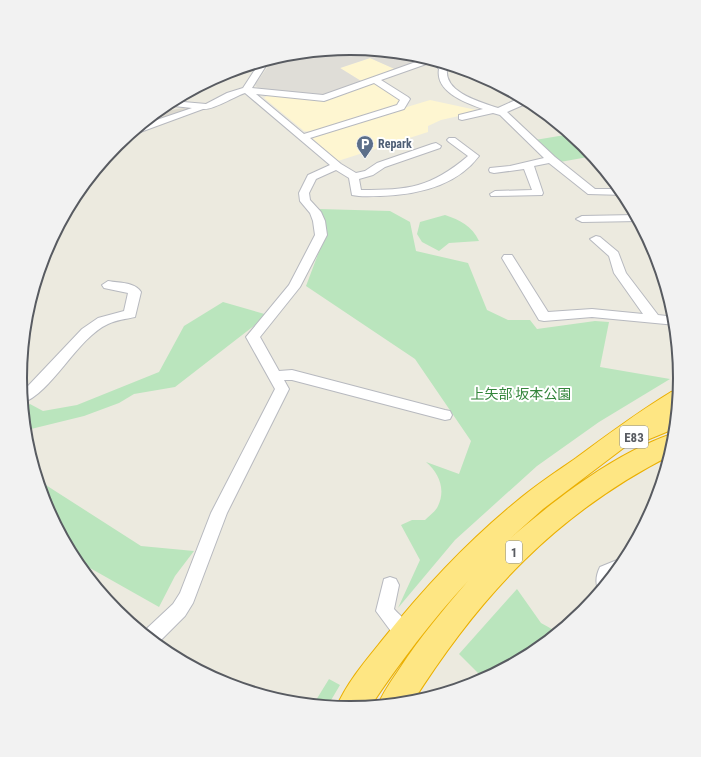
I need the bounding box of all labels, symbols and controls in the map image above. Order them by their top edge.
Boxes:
parking icon: Repark [355,134,375,159]
place label: Repark [378,137,412,151]
park label: 上矢部 坂本公園 [470,386,572,402]
road number: E83 [620,426,648,448]
road number: 1 [506,541,522,563]

